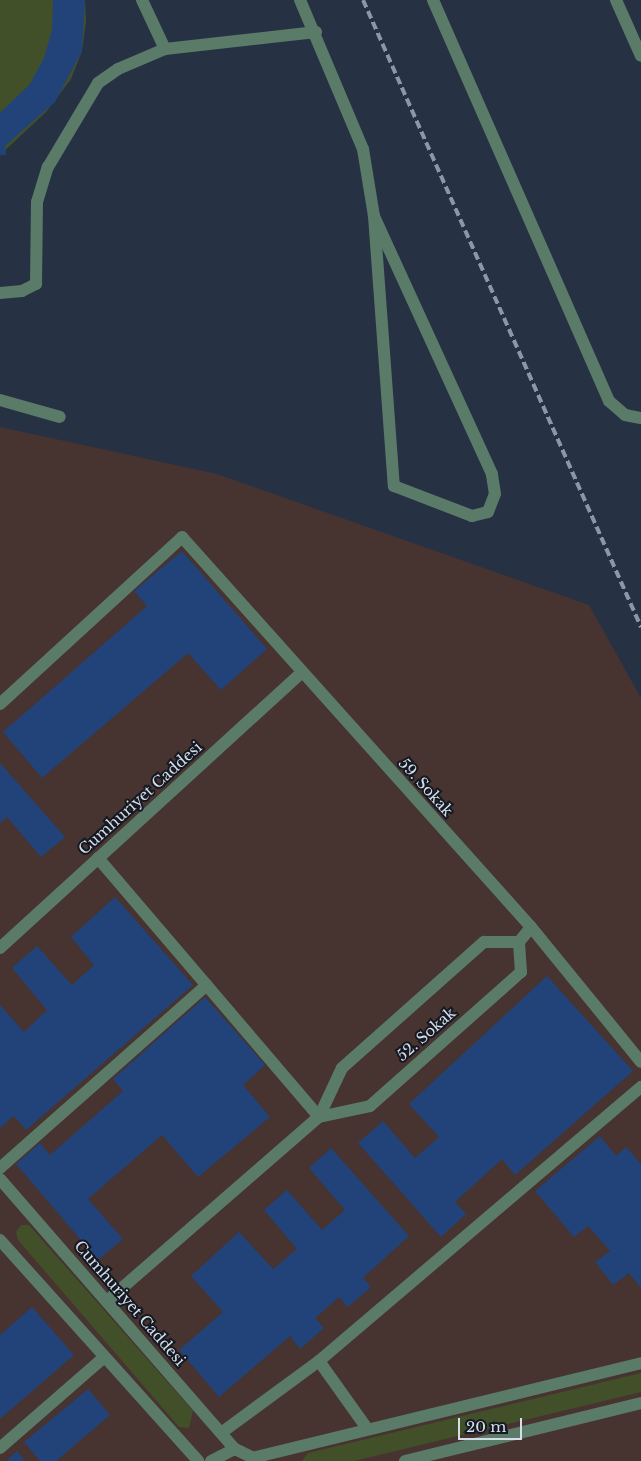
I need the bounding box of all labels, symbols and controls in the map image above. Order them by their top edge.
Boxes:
street label: Cumhuriyet Caddesi [75,738,205,858]
street label: 59. Sokak [395,754,457,820]
street label: 52. Sokak [393,1003,459,1065]
street label: Cumhuriyet Caddesi [71,1237,189,1369]
scale bar [461,1408,525,1440]
text: 20 m [466,1417,506,1436]

